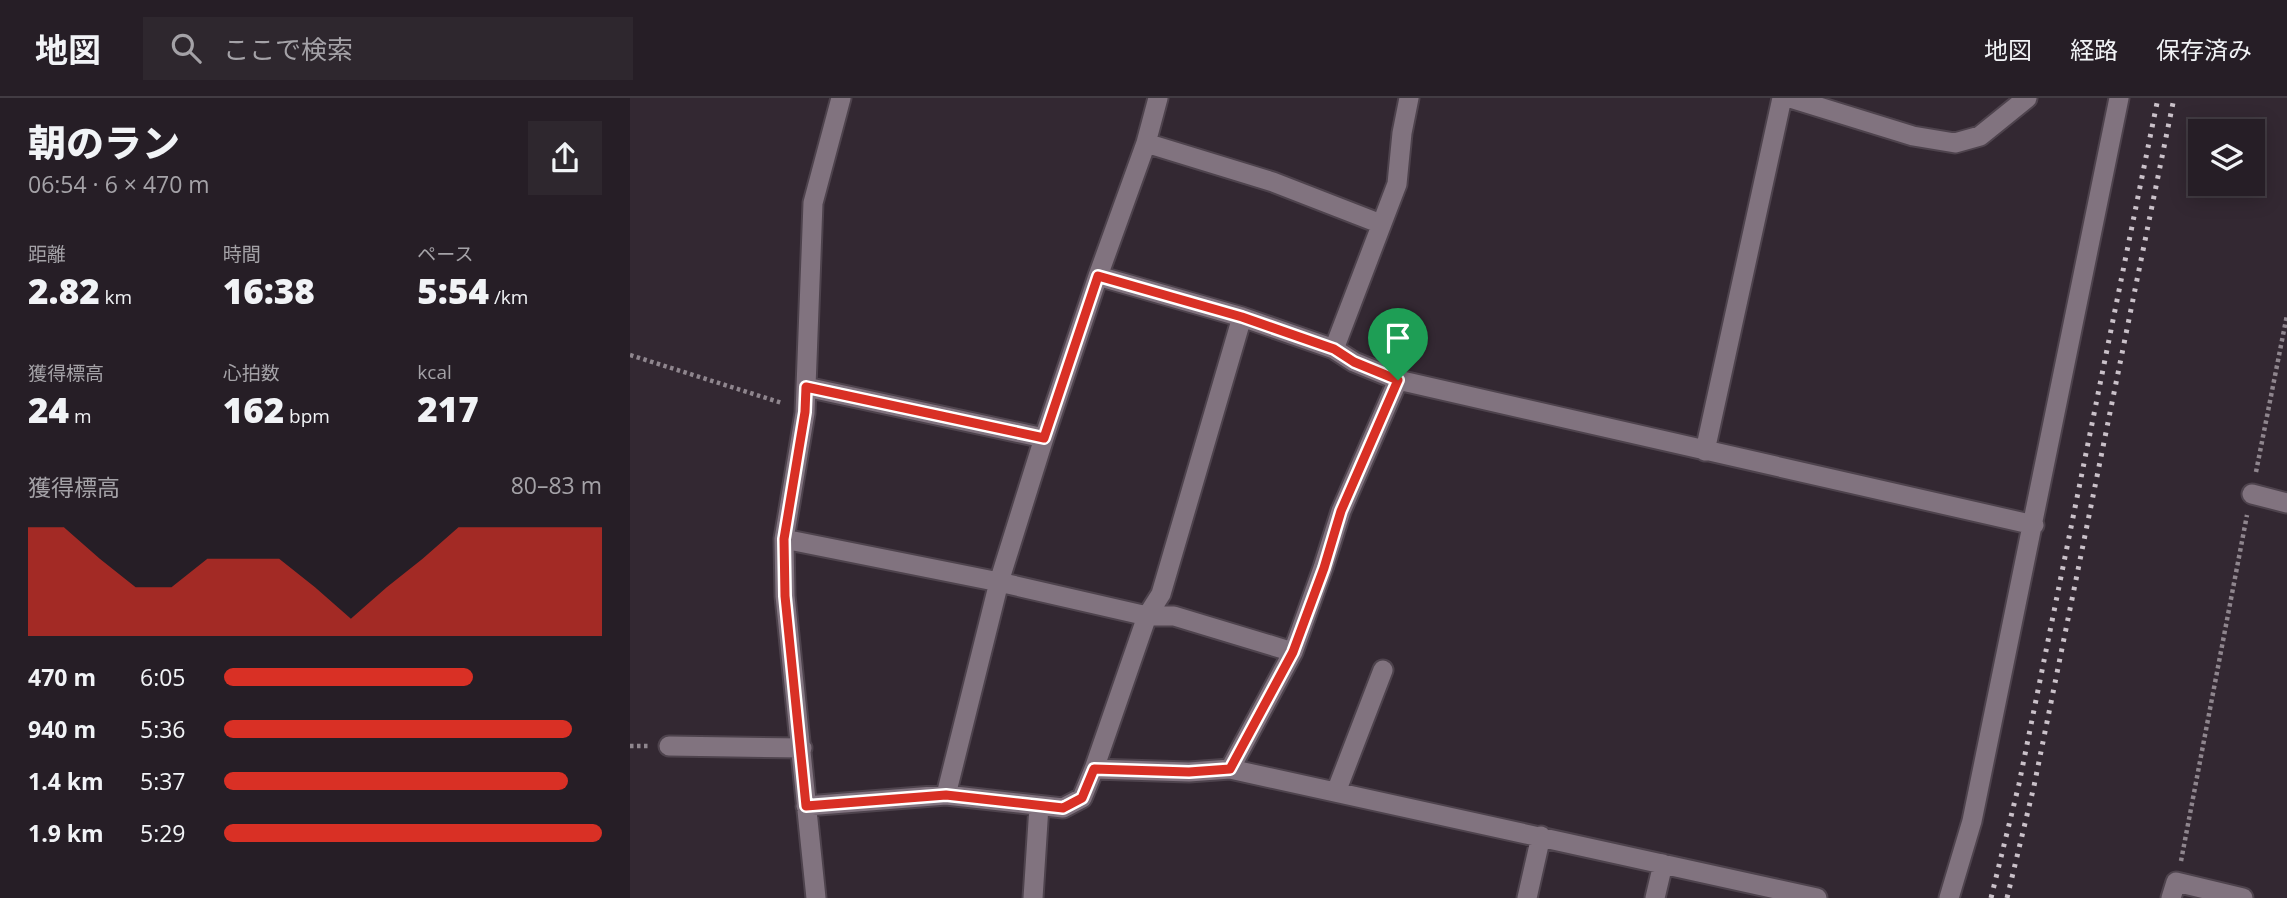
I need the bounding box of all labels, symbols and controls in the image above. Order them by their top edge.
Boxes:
search box [143,17,633,80]
text: 地図 [35,27,101,72]
icon: search [167,29,205,67]
text: ここで検索 [223,31,353,67]
text: 地図 [1984,33,2032,66]
text: 経路 [2070,33,2118,66]
text: 保存済み [2156,33,2252,66]
text: 朝のラン [28,116,180,168]
map controls [2188,119,2265,196]
button: layers [2188,119,2265,196]
button: share [528,121,602,195]
text: 06:54 · 6 × 470 m [28,168,210,200]
text: 距離 [28,241,66,267]
text: 時間 [223,241,261,267]
text: ペース [417,241,473,267]
text: 2.82 [28,267,100,314]
text: 16:38 [223,267,315,314]
text: 5:54 [417,267,489,314]
text: km [100,284,132,310]
text: /km [489,284,528,310]
pin [1368,308,1428,380]
icon: arrive [1379,319,1417,357]
text: kcal [417,359,452,385]
text: 獲得標高 [28,360,104,386]
text: 心拍数 [223,360,280,386]
text: 217 [417,385,479,432]
text: 24 [28,386,69,433]
text: 162 [223,386,284,433]
text: m [69,403,92,429]
text: bpm [284,403,330,429]
text: 80–83 m [511,469,602,501]
text: 獲得標高 [28,471,120,503]
text: 470 m [28,661,96,693]
text: 6:05 [140,661,186,693]
text: 940 m [28,713,96,745]
text: 5:36 [140,713,186,745]
text: 1.4 km [28,765,104,797]
text: 5:37 [140,765,186,797]
text: 1.9 km [28,817,104,849]
text: 5:29 [140,817,186,849]

